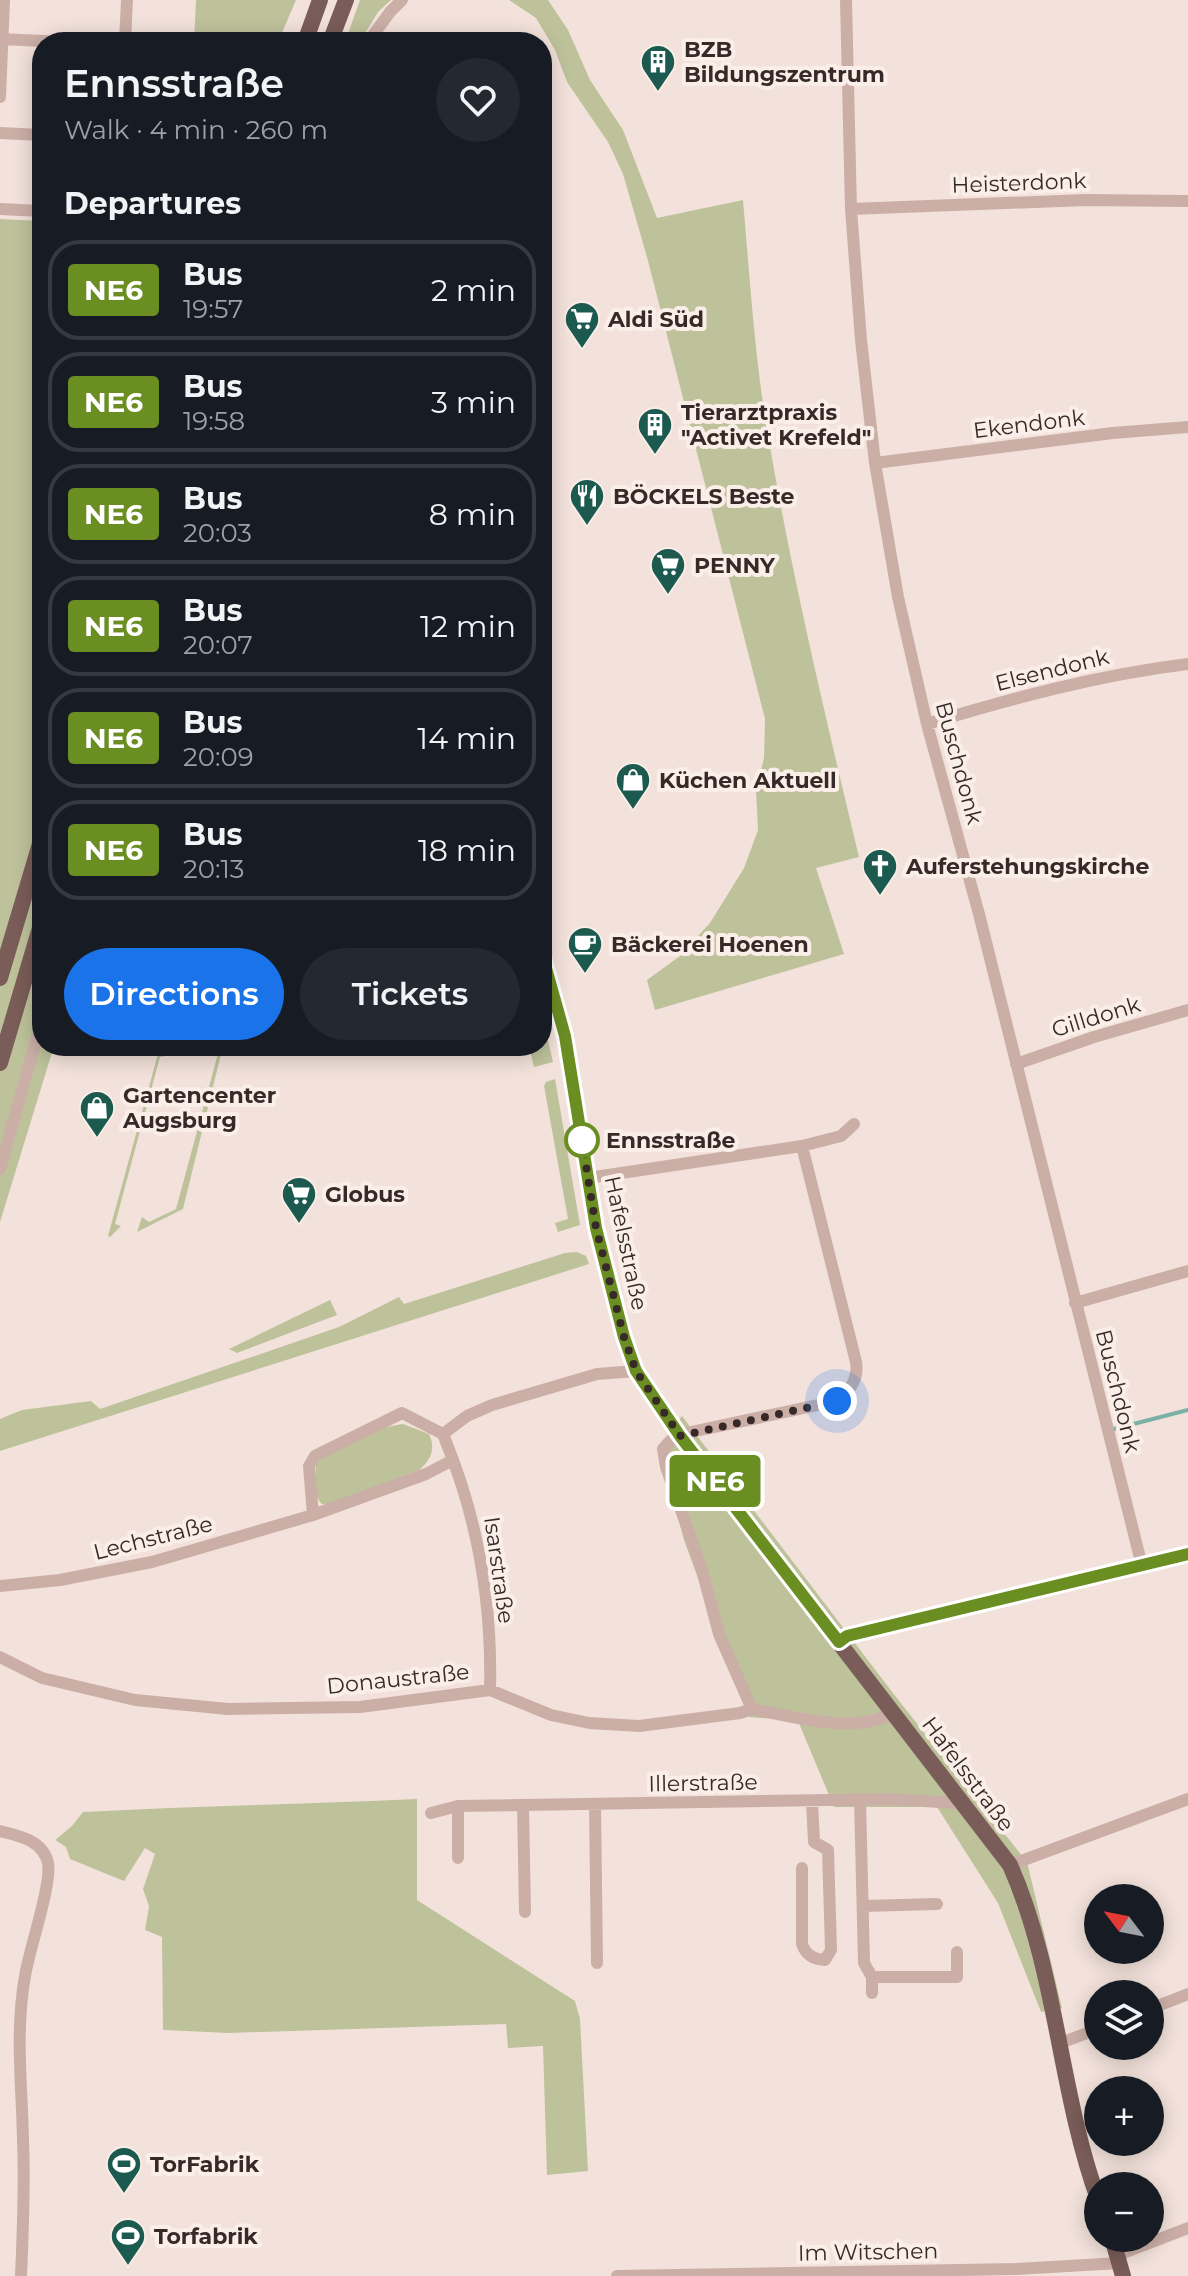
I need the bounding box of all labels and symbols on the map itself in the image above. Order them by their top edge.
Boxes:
place label: BZB Bildungszentrum [684,36,885,88]
building icon: BZB Bildungszentrum [639,43,677,93]
street label: Heisterdonk [951,167,1088,199]
supermarket icon: Aldi Süd [563,300,601,350]
place label: Aldi Süd [607,306,704,333]
place label: Tierarztpraxis "Activet Krefeld" [681,399,871,451]
street label: Ekendonk [972,404,1087,444]
building icon: Tierarztpraxis "Activet Krefeld" [636,406,674,456]
restaurant icon: BÖCKELS Beste [568,477,606,527]
place label: BÖCKELS Beste [613,483,794,510]
supermarket icon: PENNY [649,546,687,596]
place label: PENNY [694,552,776,579]
street label: Elsendonk [992,643,1112,697]
street label: Buschdonk [930,699,989,828]
shop icon: Küchen Aktuell [614,761,652,811]
place label: Küchen Aktuell [659,767,837,794]
church icon: Auferstehungskirche [861,847,899,897]
place label: Auferstehungskirche [905,853,1149,880]
cafe icon: Bäckerei Hoenen [566,925,604,975]
place label: Bäckerei Hoenen [611,931,809,958]
street label: Gilldonk [1048,990,1145,1043]
place label: Gartencenter Augsburg [122,1082,276,1134]
shop icon: Gartencenter Augsburg [78,1089,116,1139]
marker: Ennsstraße [565,1123,599,1157]
place label: Ennsstraße [606,1127,736,1154]
street label: Hafelsstraße [599,1173,653,1313]
supermarket icon: Globus [280,1175,318,1225]
place label: Globus [325,1181,405,1208]
street label: Buschdonk [1090,1327,1147,1456]
your location [817,1381,857,1421]
line badge: NE6 [669,1455,761,1507]
street label: Lechstraße [91,1510,215,1566]
street label: Isarstraße [478,1515,520,1625]
street label: Donaustraße [325,1658,471,1700]
street label: Hafelsstraße [916,1711,1020,1837]
street label: Illerstraße [648,1769,758,1797]
north arrow [1084,1884,1164,1964]
sports icon: TorFabrik [105,2145,143,2195]
place label: TorFabrik [150,2151,260,2178]
sports icon: Torfabrik [109,2217,147,2267]
place label: Torfabrik [154,2223,258,2250]
street label: Im Witschen [798,2237,938,2267]

